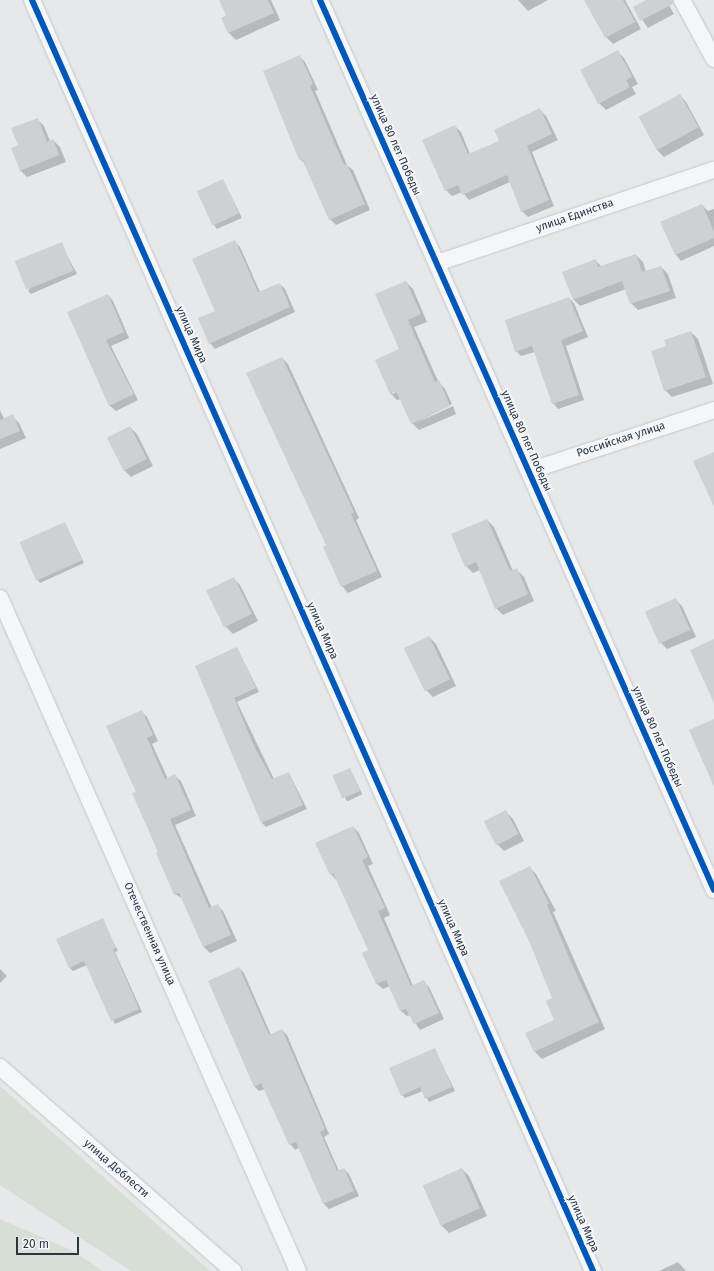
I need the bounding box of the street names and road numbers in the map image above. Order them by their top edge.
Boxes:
street label: улица 80 лет Победы [367,93,423,197]
street label: улица Единства [535,197,615,235]
street label: улица Мира [173,304,209,366]
street label: улица 80 лет Победы [498,389,554,493]
street label: Российская улица [575,419,667,461]
street label: улица Мира [304,600,340,662]
street label: улица 80 лет Победы [629,685,685,789]
street label: Отечественная улица [120,880,178,988]
street label: улица Мира [435,897,471,959]
street label: улица Доблести [81,1137,151,1201]
street label: улица Мира [565,1193,601,1255]

